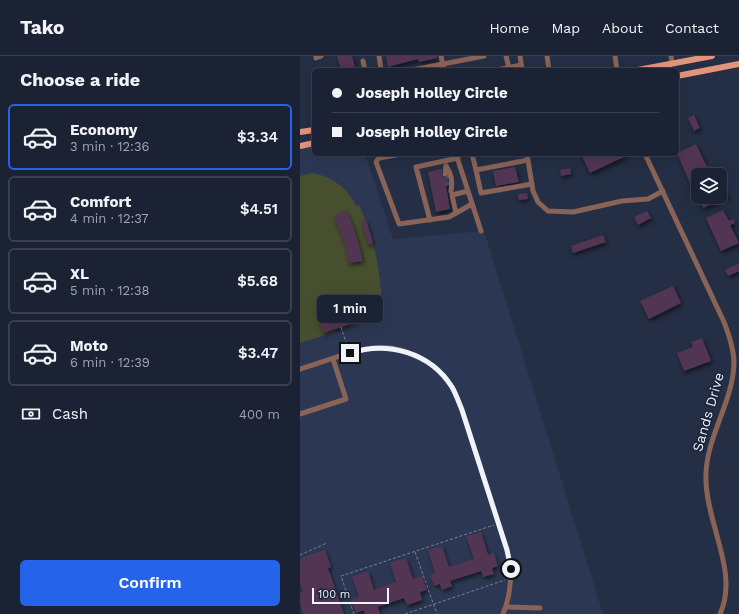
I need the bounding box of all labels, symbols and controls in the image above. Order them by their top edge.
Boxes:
text: Tako [20,16,64,39]
text: Home [489,20,529,36]
text: Map [551,20,580,36]
text: About [602,20,643,36]
text: Contact [665,20,719,36]
text: Choose a ride [20,69,140,90]
text: Joseph Holley Circle [356,84,508,102]
icon: car [22,119,58,155]
text: Economy [70,121,137,139]
text: Joseph Holley Circle [356,123,508,141]
text: $3.34 [237,128,278,146]
text: 3 min · 12:36 [70,139,149,154]
map controls [691,168,727,204]
button: layers [691,168,727,204]
icon: car [22,191,58,227]
text: Comfort [70,193,131,211]
text: $4.51 [240,200,278,218]
text: 4 min · 12:37 [70,211,149,226]
icon: car [22,263,58,299]
text: XL [70,265,89,283]
text: $5.68 [237,272,278,290]
text: 5 min · 12:38 [70,283,150,298]
callout: 1 min [317,295,383,323]
text: 1 min [333,301,367,316]
icon: car [22,335,58,371]
text: Moto [70,337,108,355]
text: $3.47 [238,344,278,362]
route end [341,344,359,362]
text: 6 min · 12:39 [70,355,150,370]
street label: Sands Drive [689,371,727,453]
icon: cash [20,403,42,425]
text: Cash [52,405,88,423]
text: 400 m [239,407,280,422]
button: Confirm [20,560,280,606]
route start [502,560,520,578]
scale bar [312,586,389,605]
text: 100 m [318,588,350,601]

